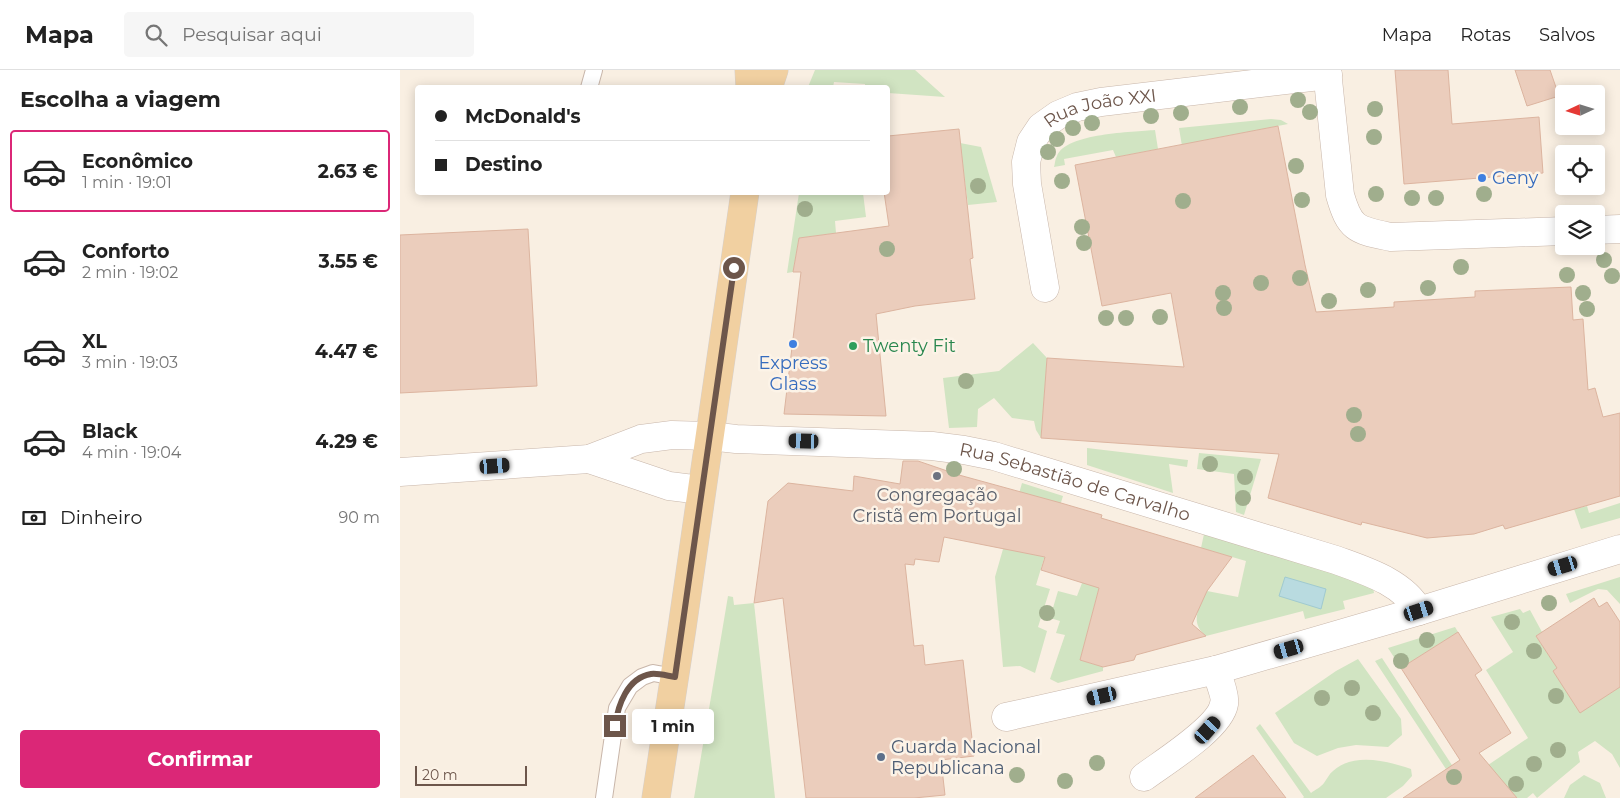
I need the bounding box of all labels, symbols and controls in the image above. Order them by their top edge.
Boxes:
search box [124,12,474,57]
text: Mapa [25,20,94,49]
icon: search [142,21,170,49]
text: Pesquisar aqui [182,23,322,46]
text: Mapa [1382,24,1432,46]
text: Rotas [1460,24,1511,46]
text: Salvos [1539,24,1595,46]
street label: Rua João XXI [1040,85,1158,133]
north arrow [1555,85,1605,135]
map controls [1555,85,1605,255]
text: Escolha a viagem [20,86,221,113]
text: McDonald's [465,105,581,128]
button: locate [1555,145,1605,195]
icon: car [22,149,67,194]
text: Econômico [82,150,193,173]
text: Destino [465,153,542,176]
text: 2.63 € [318,160,378,183]
place label: Geny [1492,167,1539,189]
marker: Geny [1476,172,1488,184]
text: 1 min · 19:01 [82,173,172,192]
button: layers [1555,205,1605,255]
icon: car [22,239,67,284]
text: Conforto [82,240,170,263]
text: 3.55 € [318,250,378,273]
route start [723,257,745,279]
text: 2 min · 19:02 [82,263,178,282]
icon: car [22,329,67,374]
text: XL [82,330,107,353]
place label: Twenty Fit [863,335,956,357]
marker: Express Glass [787,338,799,350]
text: 4.47 € [315,340,378,363]
marker: Twenty Fit [847,340,859,352]
place label: Express Glass [758,352,828,395]
text: 3 min · 19:03 [82,353,178,372]
icon: car [22,419,67,464]
text: Black [82,420,138,443]
text: 4.29 € [315,430,378,453]
car [788,433,819,449]
street label: Rua Sebastião de Carvalho [958,438,1193,526]
text: 4 min · 19:04 [82,443,181,462]
car [479,457,510,475]
marker: Congregação Cristã em Portugal [931,470,943,482]
place label: Congregação Cristã em Portugal [852,484,1022,527]
icon: cash [20,504,48,532]
text: Dinheiro [60,506,142,529]
text: 90 m [338,508,380,527]
car [1546,554,1579,578]
car [1402,599,1435,623]
car [1272,638,1305,660]
car [1085,685,1118,707]
callout: 1 min [632,708,715,744]
car [1192,714,1223,746]
route end [604,715,626,737]
text: 1 min [651,717,695,736]
button: Confirmar [20,730,380,788]
place label: Guarda Nacional Republicana [891,736,1041,779]
marker: Guarda Nacional Republicana [875,751,887,763]
scale bar [415,763,528,786]
text: 20 m [422,766,458,784]

